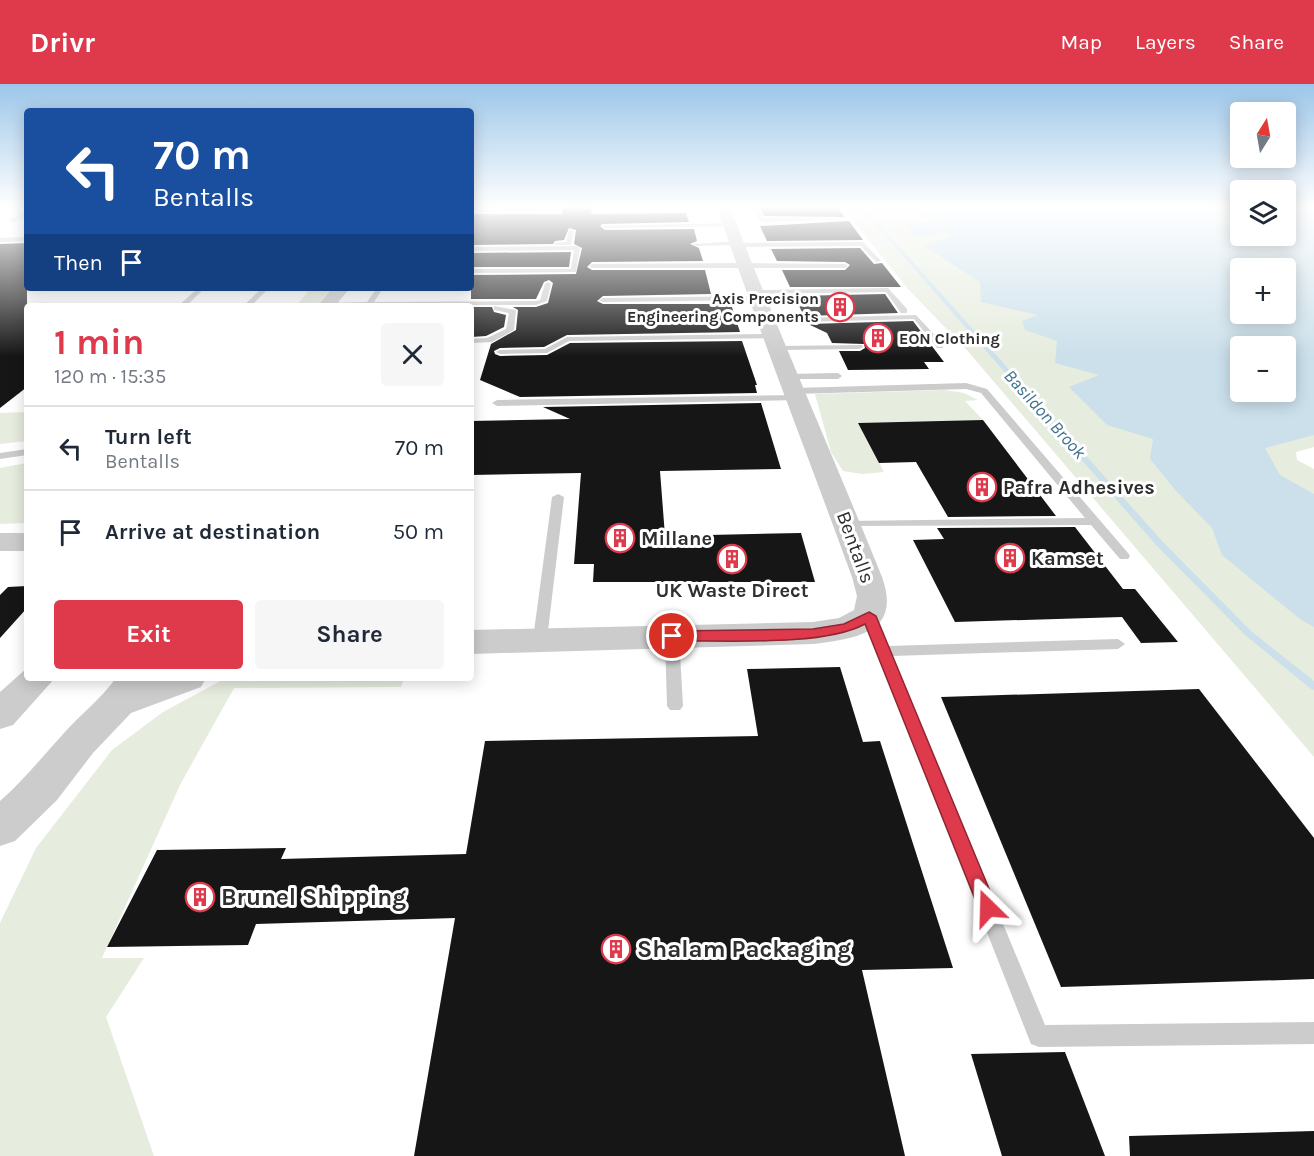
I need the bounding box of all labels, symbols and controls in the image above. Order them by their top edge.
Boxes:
text: Drivr [30,26,95,59]
text: Map [1060,30,1102,54]
text: Layers [1135,30,1196,54]
text: Share [1229,30,1284,54]
north arrow [1230,102,1296,168]
map controls [1230,102,1296,402]
text: 70 m [153,130,251,180]
icon: left [54,132,132,210]
button: layers [1230,180,1296,246]
text: Bentalls [153,181,254,213]
icon: arrive [115,246,148,279]
text: Then [54,250,103,276]
button: + [1230,258,1296,324]
place label: Axis Precision Engineering Components [627,289,819,326]
building icon: Axis Precision Engineering Components [824,291,856,323]
text: 1 min [54,321,144,363]
building icon: EON Clothing [862,322,894,354]
button: close [381,323,444,386]
place label: EON Clothing [899,329,1000,348]
button: − [1230,336,1296,402]
text: 120 m · 15:35 [54,365,166,388]
water label: Basildon Brook [999,365,1091,464]
text: Turn left [105,424,192,450]
icon: left [54,432,87,465]
text: 70 m [395,435,444,461]
text: Bentalls [105,450,180,473]
building icon: Pafra Adhesives [966,471,998,503]
place label: Pafra Adhesives [1003,476,1155,499]
street label: Bentalls [832,508,879,586]
icon: arrive [54,516,87,549]
text: Arrive at destination [105,519,320,545]
text: 50 m [393,519,444,545]
building icon: Millane [604,522,636,554]
place label: Millane [641,527,712,550]
building icon: Kamset [994,542,1026,574]
building icon: UK Waste Direct [716,543,748,575]
place label: Kamset [1031,547,1104,570]
place label: UK Waste Direct [655,579,809,602]
button: Exit [54,600,243,669]
button: Share [255,600,444,669]
pin [646,610,697,661]
icon: arrive [655,619,688,652]
position arrow [956,876,1020,940]
building icon: Brunel Shipping [184,881,216,913]
place label: Brunel Shipping [221,883,406,911]
building icon: Shalam Packaging [600,933,632,965]
place label: Shalam Packaging [637,935,851,963]

